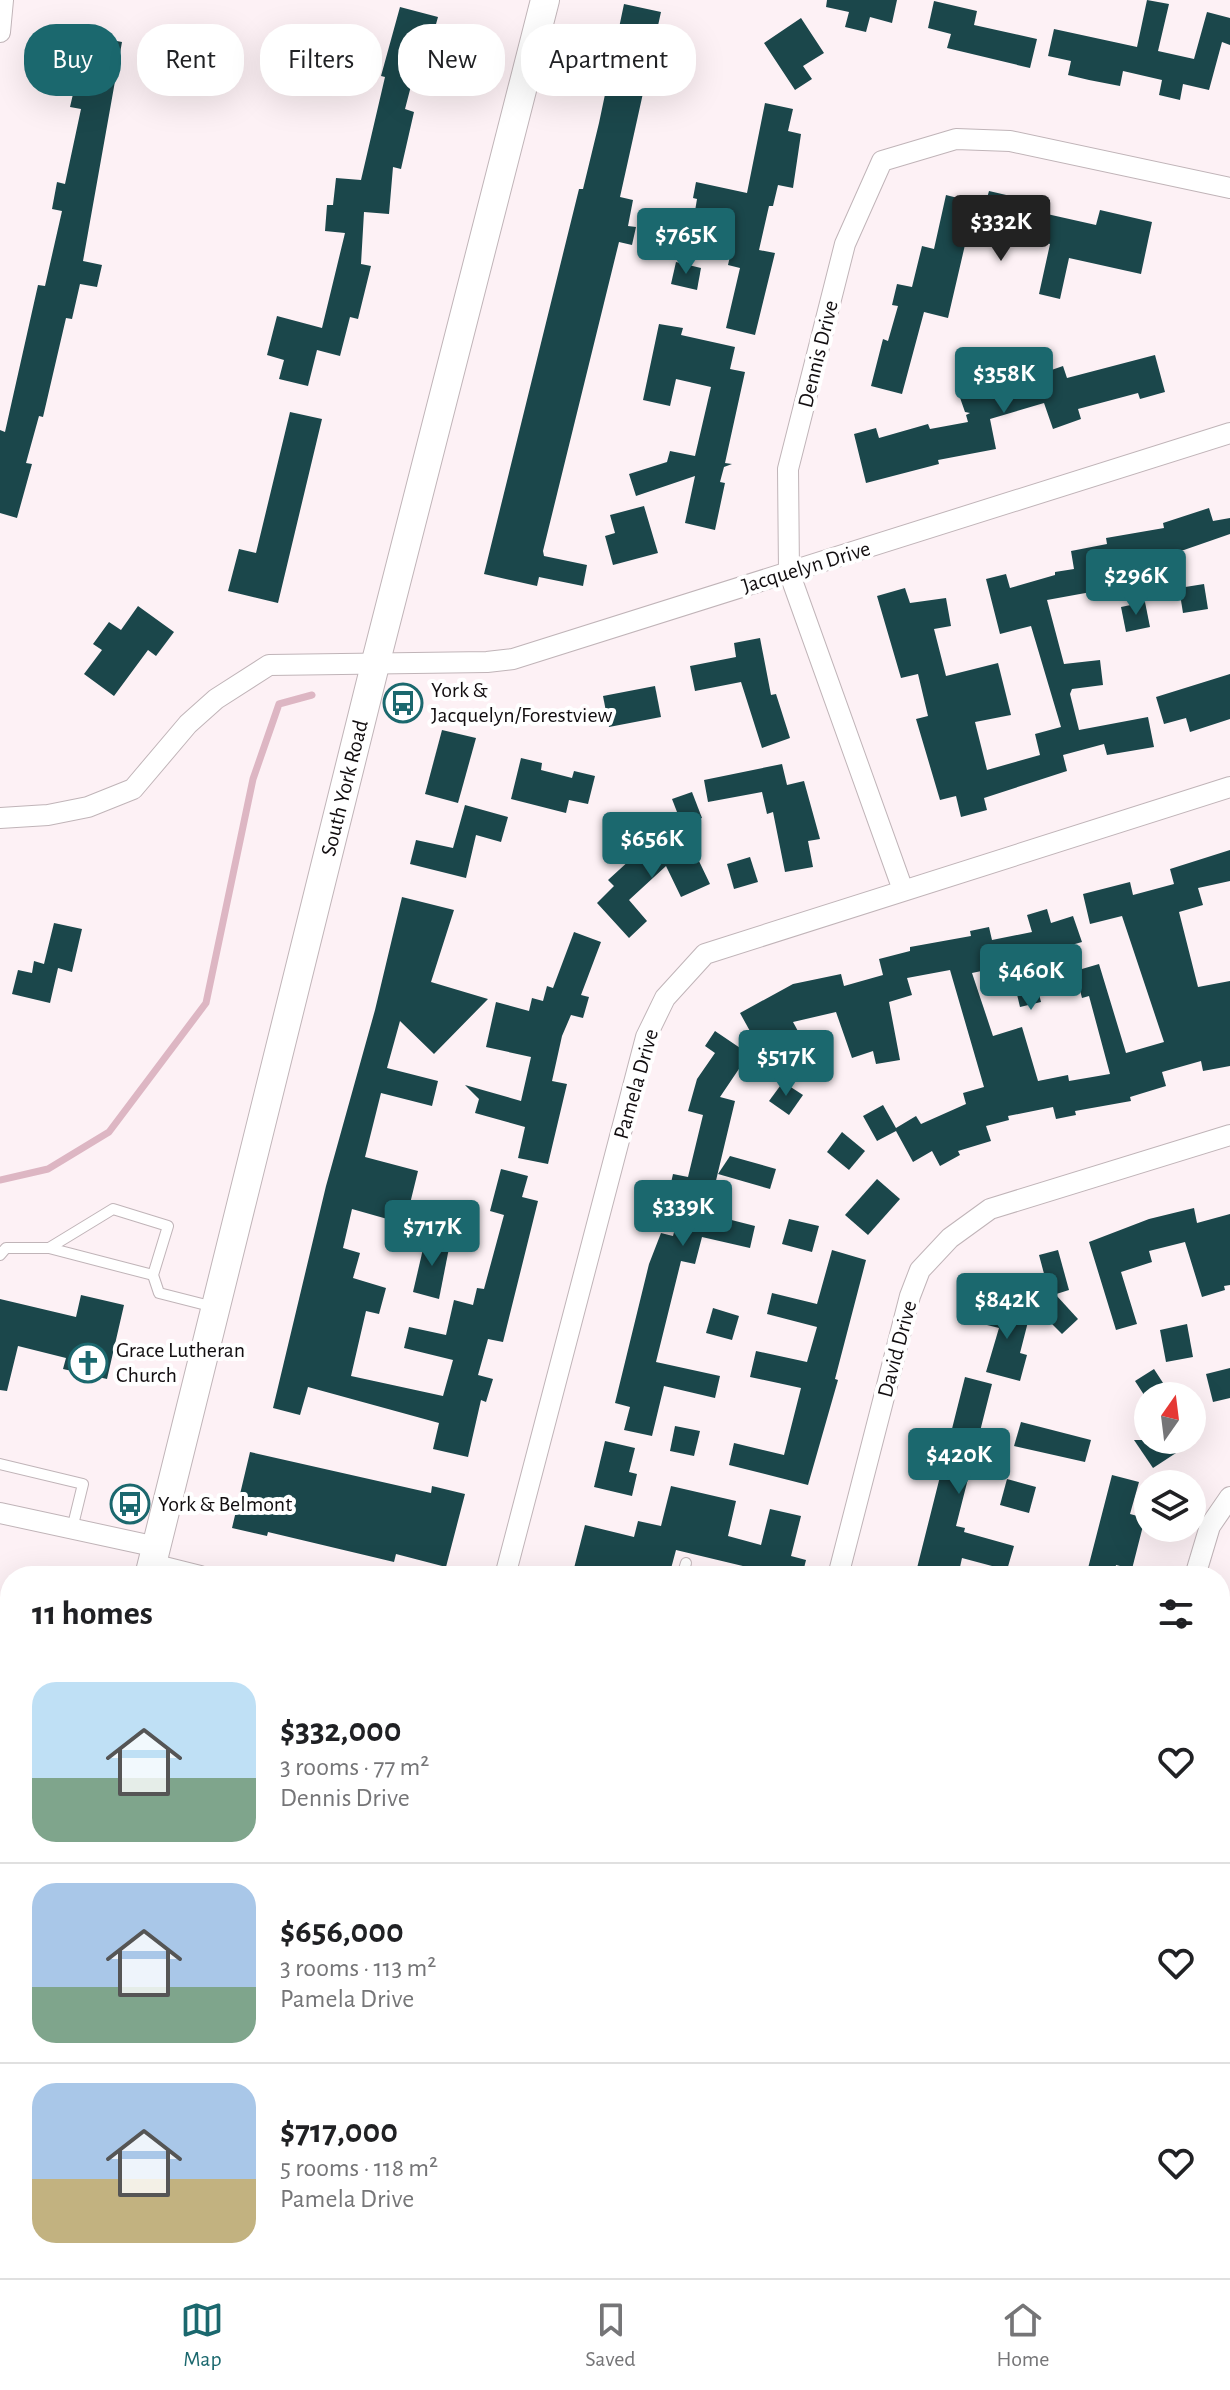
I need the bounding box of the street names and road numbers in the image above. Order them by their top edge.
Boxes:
street label: Dennis Drive [794,298,842,410]
street label: Jacquelyn Drive [739,537,873,597]
street label: South York Road [317,718,372,858]
street label: Pamela Drive [610,1026,662,1142]
street label: David Drive [873,1298,921,1400]

